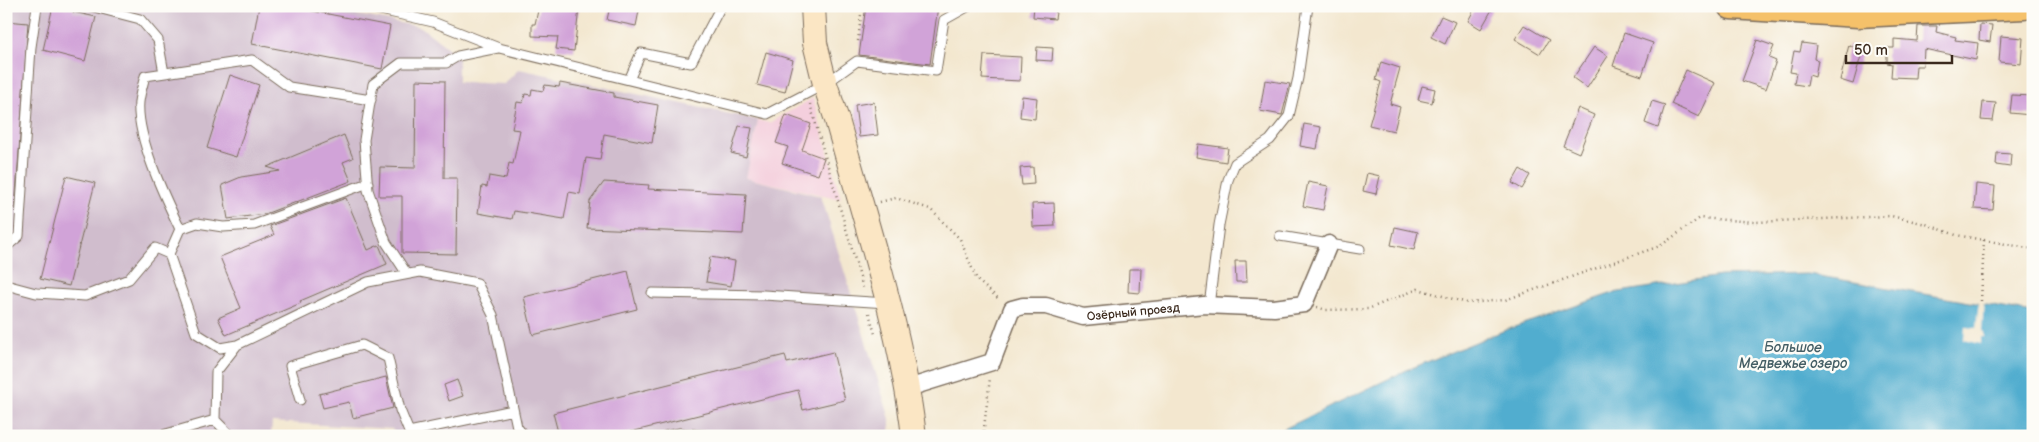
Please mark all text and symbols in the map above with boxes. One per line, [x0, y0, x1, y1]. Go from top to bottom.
scale bar [1846, 32, 1953, 64]
text: 50 m [1854, 41, 1888, 60]
street label: Озёрный проезд [1086, 300, 1181, 325]
water label: Большое Медвежье озеро [1739, 339, 1848, 372]

